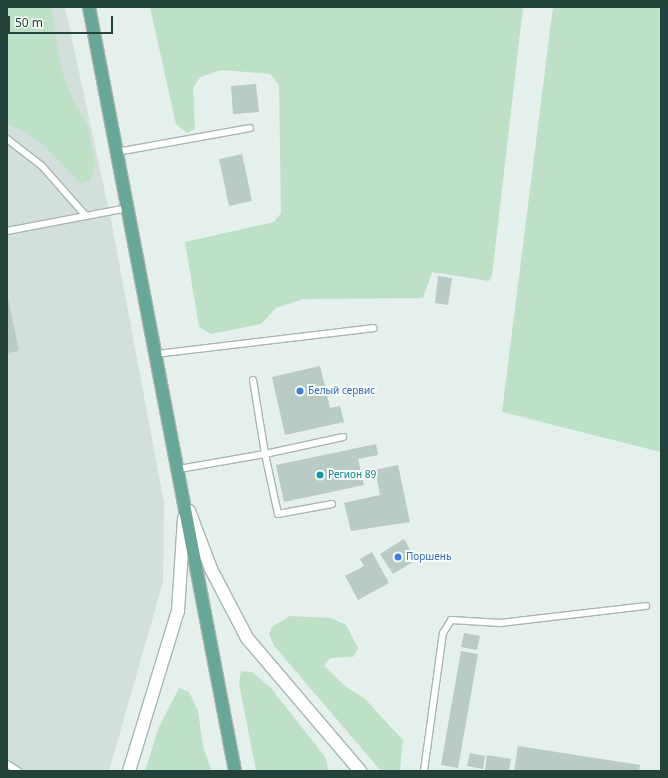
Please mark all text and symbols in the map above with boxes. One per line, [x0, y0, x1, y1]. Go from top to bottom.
scale bar [10, 8, 115, 34]
text: 50 m [15, 14, 43, 31]
place label: Белый сервис [308, 385, 375, 397]
marker: Белый сервис [295, 386, 305, 396]
place label: Регион 89 [328, 469, 376, 481]
marker: Регион 89 [315, 470, 325, 480]
place label: Поршень [406, 551, 451, 563]
marker: Поршень [393, 552, 403, 562]

